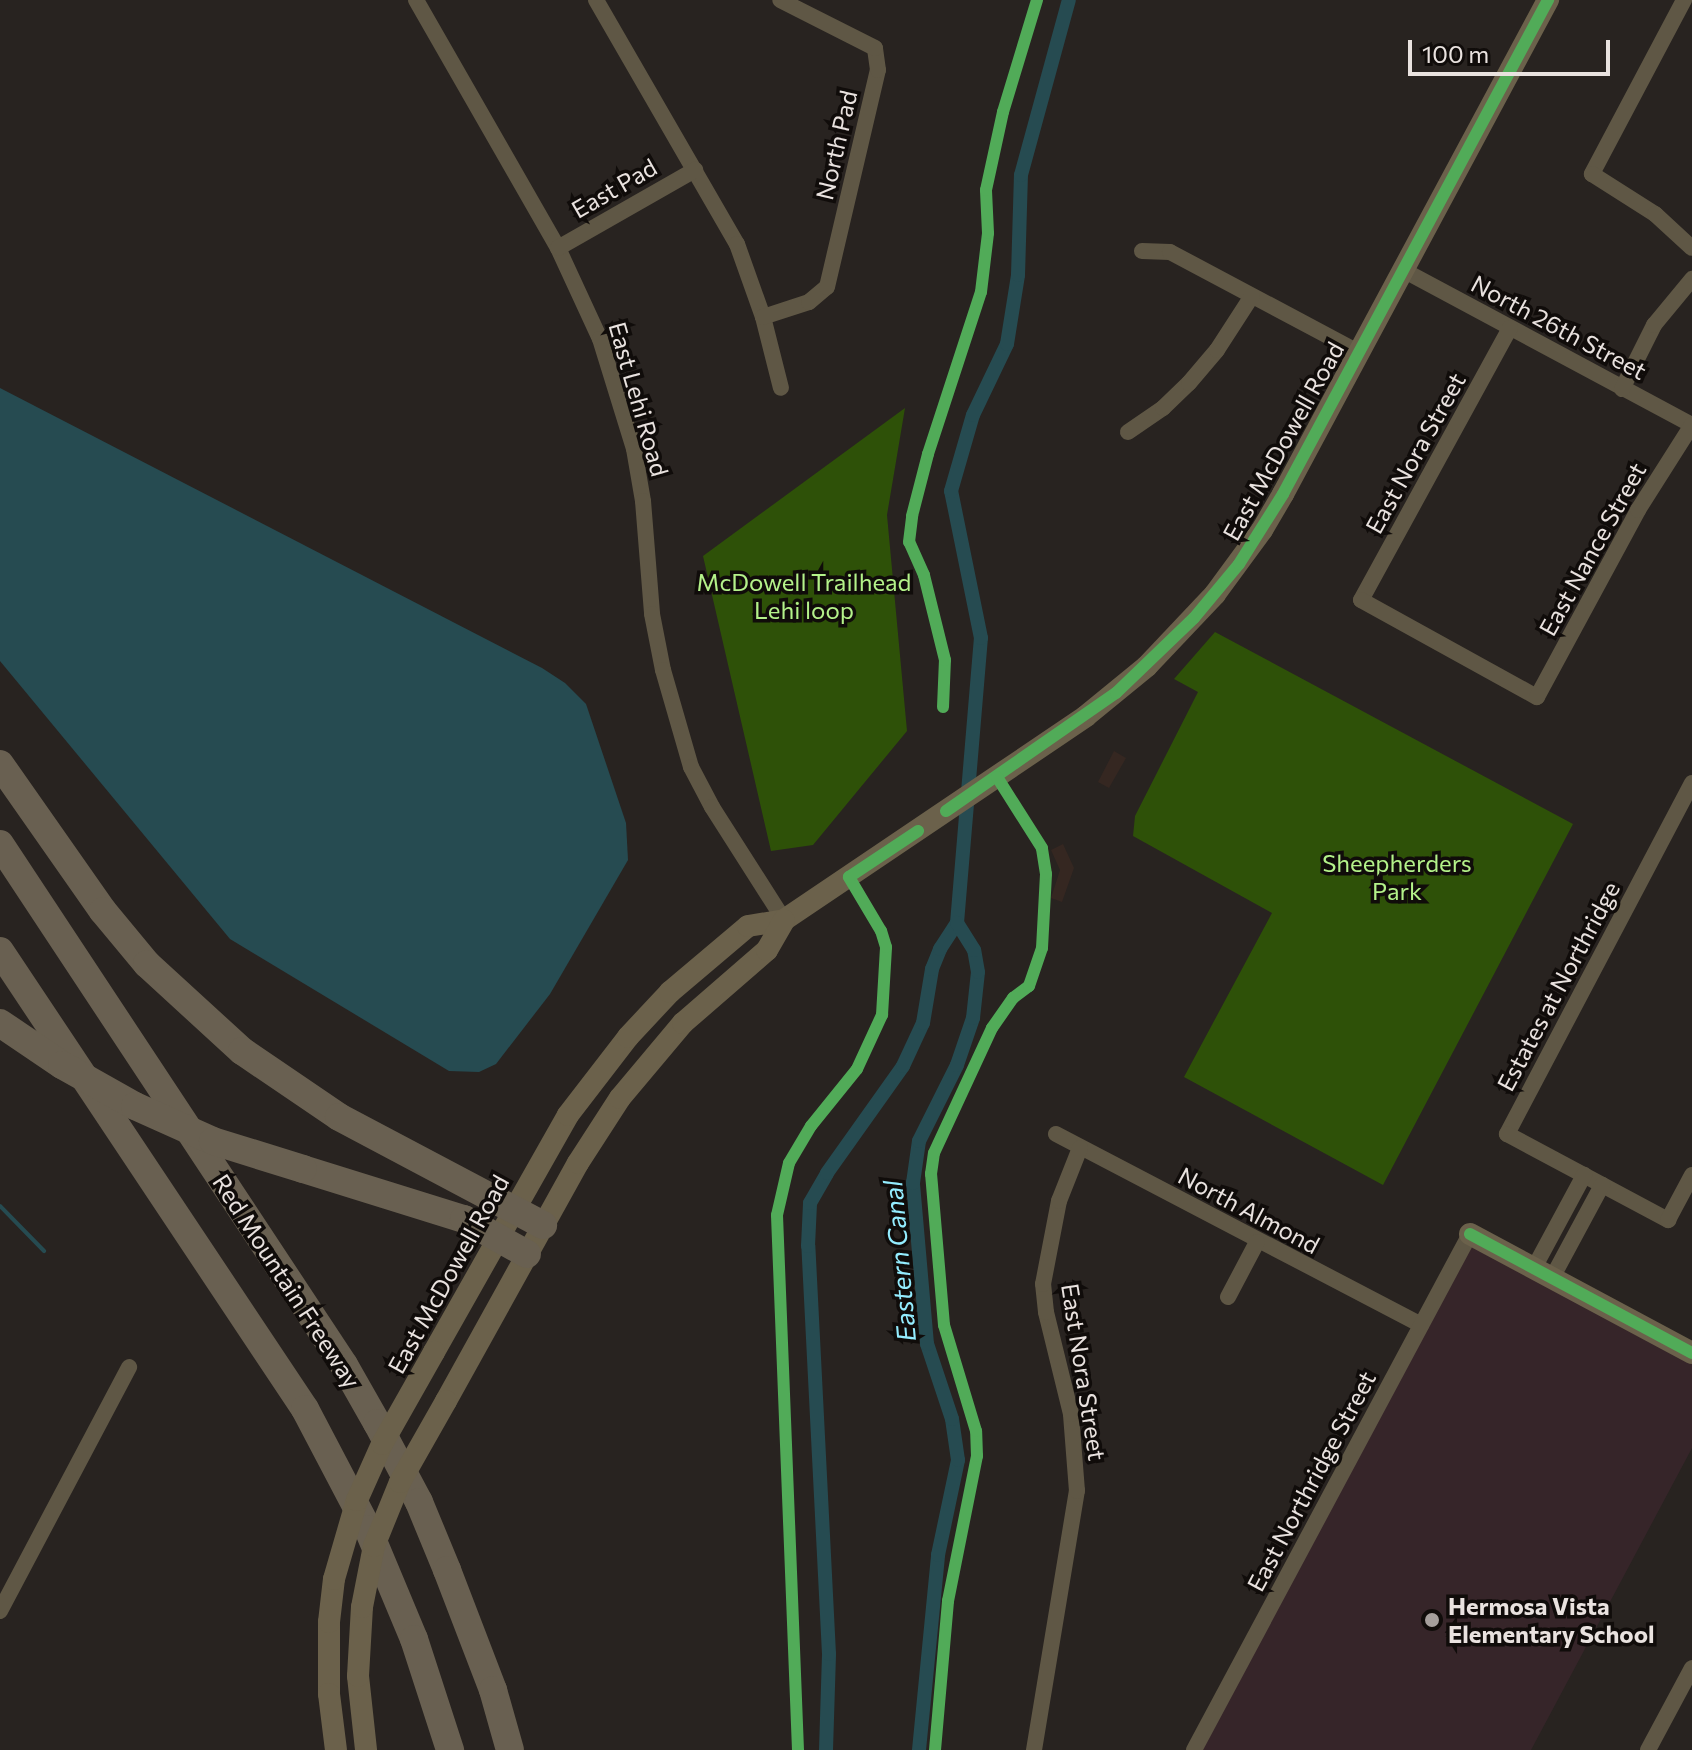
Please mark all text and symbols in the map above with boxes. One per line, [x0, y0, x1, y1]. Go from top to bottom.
scale bar [1412, 24, 1614, 74]
text: 100 m [1422, 39, 1489, 68]
street label: North Pad [809, 87, 863, 203]
street label: East Pad [566, 152, 662, 224]
street label: North 26th Street [1467, 269, 1651, 385]
street label: East Lehi Road [603, 319, 675, 479]
street label: East McDowell Road [1216, 337, 1350, 545]
street label: East Nora Street [1359, 368, 1471, 538]
street label: East Nance Street [1533, 457, 1651, 641]
park label: McDowell Trailhead Lehi loop [697, 568, 911, 624]
park label: Sheepherders Park [1322, 849, 1472, 905]
street label: Estates at Northridge [1491, 876, 1625, 1096]
street label: North Almond [1173, 1161, 1325, 1259]
street label: Red Mountain Freeway [207, 1169, 367, 1393]
street label: East McDowell Road [381, 1170, 515, 1378]
water label: Eastern Canal [876, 1179, 922, 1343]
street label: East Nora Street [1056, 1281, 1112, 1463]
street label: East Northridge Street [1241, 1366, 1381, 1596]
place label: Hermosa Vista Elementary School [1448, 1592, 1655, 1648]
marker: Hermosa Vista Elementary School [1423, 1611, 1441, 1629]

